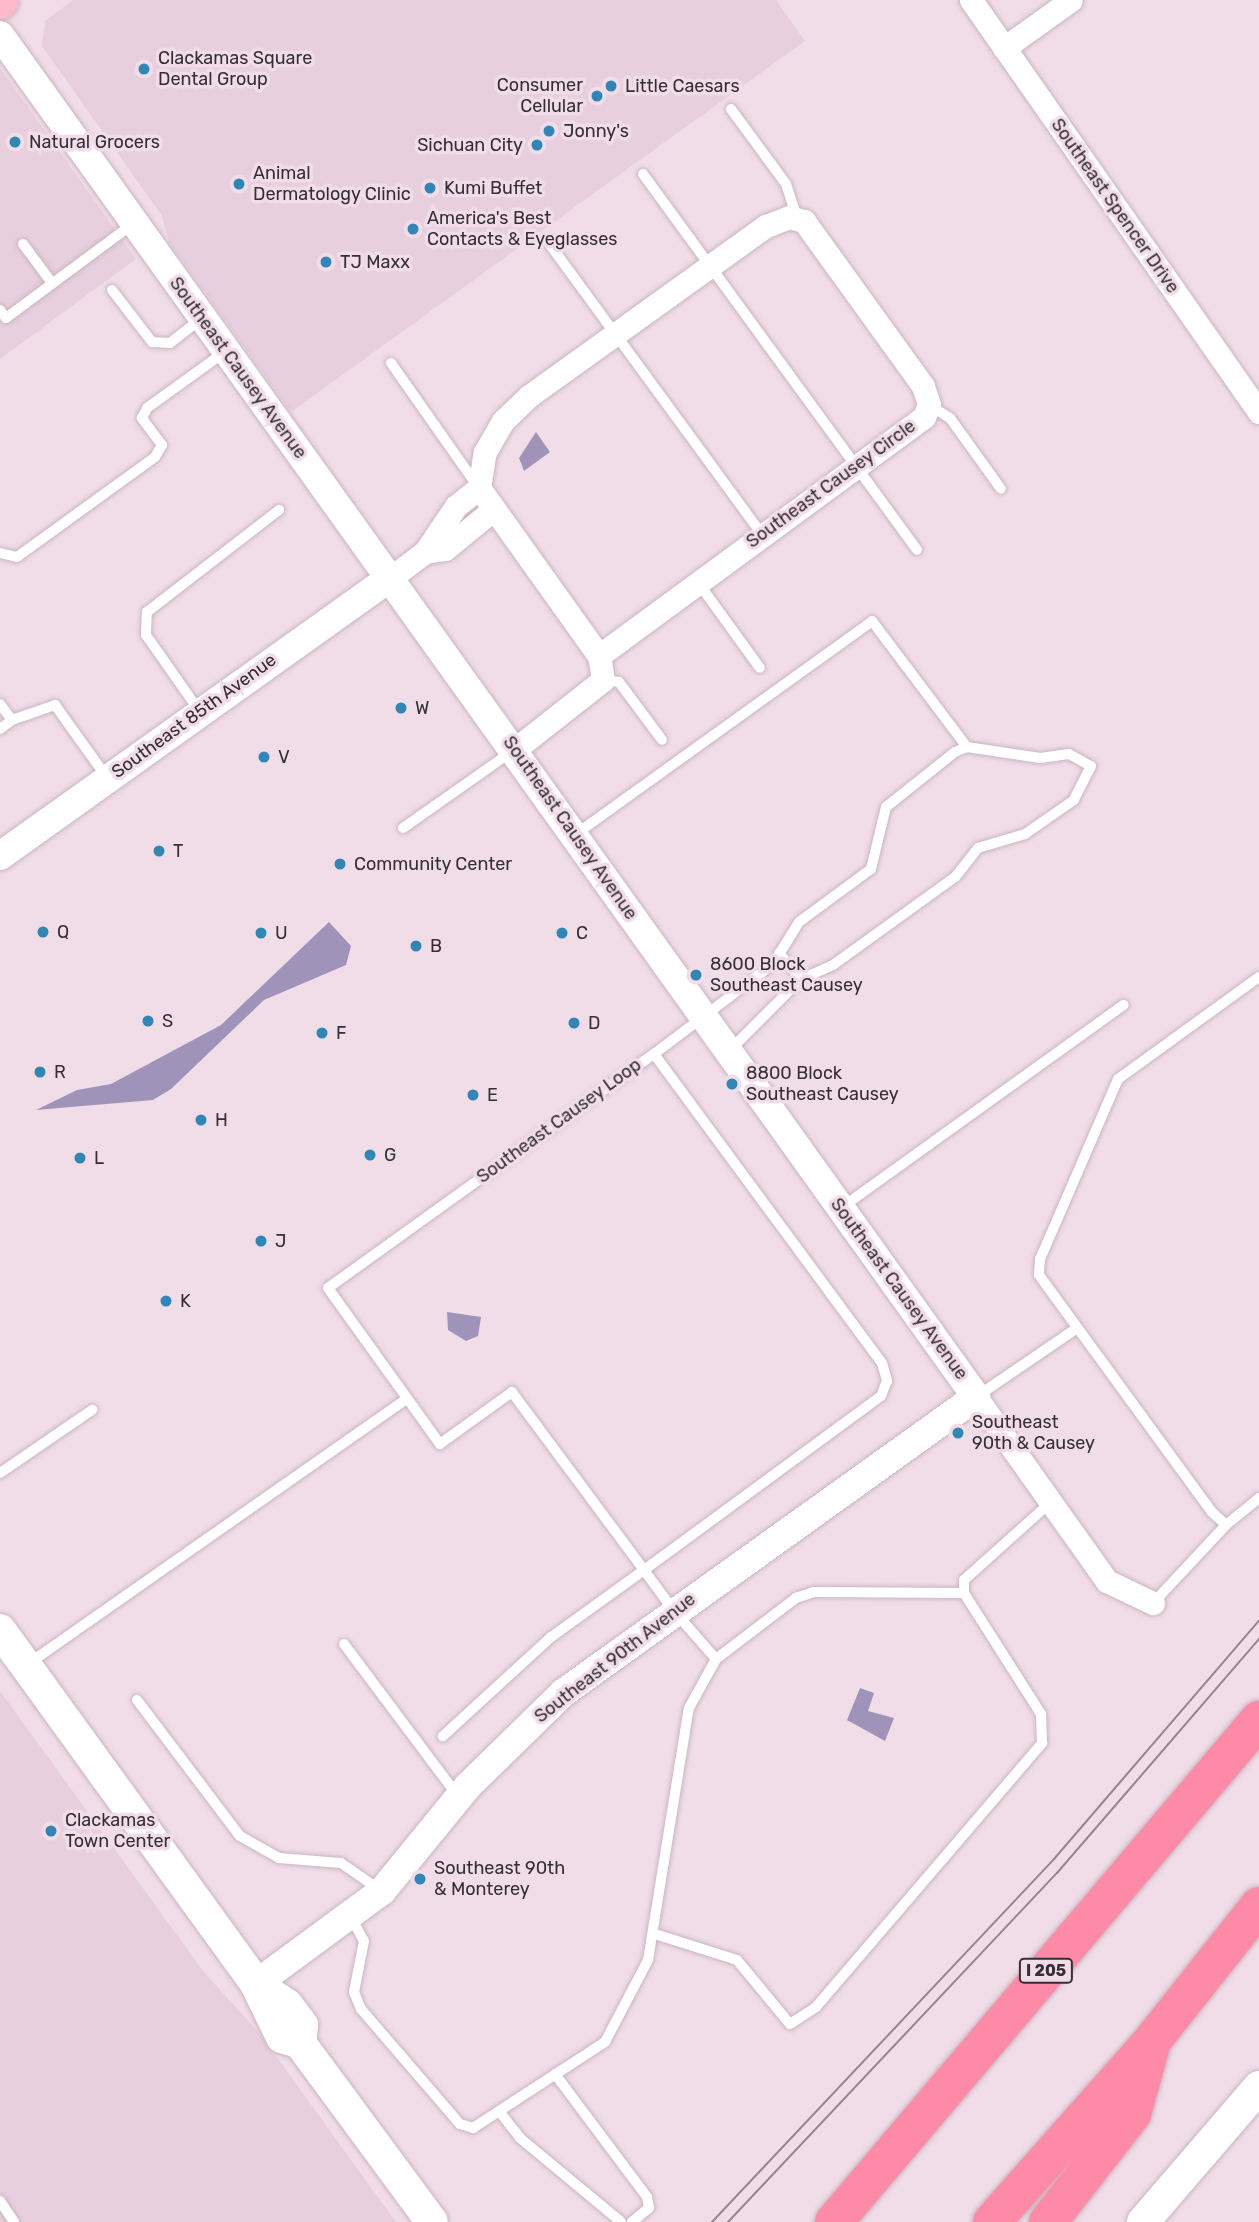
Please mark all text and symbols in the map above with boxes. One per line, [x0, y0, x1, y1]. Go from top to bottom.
place label: Clackamas Square Dental Group [158, 48, 312, 90]
marker: Clackamas Square Dental Group [136, 61, 152, 77]
place label: Consumer Cellular [497, 75, 583, 118]
place label: Little Caesars [625, 75, 740, 97]
marker: Little Caesars [603, 78, 619, 94]
marker: Consumer Cellular [589, 88, 605, 104]
street label: Southeast Spencer Drive [1046, 114, 1184, 298]
place label: Jonny's [563, 120, 629, 142]
marker: Jonny's [541, 123, 557, 139]
place label: Natural Grocers [29, 131, 160, 153]
marker: Natural Grocers [7, 134, 23, 150]
place label: Sichuan City [417, 134, 523, 156]
marker: Sichuan City [529, 137, 545, 153]
place label: Animal Dermatology Clinic [253, 163, 411, 206]
marker: Animal Dermatology Clinic [231, 176, 247, 192]
place label: Kumi Buffet [444, 177, 542, 199]
marker: Kumi Buffet [422, 180, 438, 196]
place label: America's Best Contacts & Eyeglasses [427, 208, 618, 250]
marker: America's Best Contacts & Eyeglasses [405, 221, 421, 237]
place label: TJ Maxx [340, 251, 410, 273]
marker: TJ Maxx [318, 254, 334, 270]
street label: Southeast Causey Avenue [165, 273, 311, 463]
street label: Southeast Causey Circle [742, 415, 920, 553]
street label: Southeast 85th Avenue [107, 649, 281, 783]
place label: W [415, 697, 429, 719]
marker: W [393, 700, 409, 716]
street label: Southeast Causey Avenue [498, 732, 642, 924]
place label: V [278, 746, 290, 768]
marker: V [256, 749, 272, 765]
place label: T [173, 840, 183, 862]
marker: T [151, 843, 167, 859]
place label: Community Center [354, 853, 513, 875]
marker: Community Center [332, 856, 348, 872]
place label: Q [57, 921, 69, 943]
place label: U [275, 922, 288, 944]
place label: C [576, 922, 588, 944]
marker: Q [35, 924, 51, 940]
marker: U [253, 925, 269, 941]
marker: C [554, 925, 570, 941]
place label: B [430, 935, 442, 957]
marker: B [408, 938, 424, 954]
place label: 8600 Block Southeast Causey [710, 954, 863, 996]
marker: 8600 Block Southeast Causey [688, 967, 704, 983]
place label: S [162, 1010, 173, 1032]
place label: D [588, 1012, 600, 1034]
marker: S [140, 1013, 156, 1029]
marker: D [566, 1015, 582, 1031]
place label: F [336, 1022, 347, 1044]
marker: F [314, 1025, 330, 1041]
street label: Southeast Causey Loop [472, 1054, 646, 1188]
place label: R [54, 1061, 66, 1083]
place label: 8800 Block Southeast Causey [746, 1063, 899, 1106]
marker: R [32, 1064, 48, 1080]
marker: 8800 Block Southeast Causey [724, 1076, 740, 1092]
place label: E [487, 1084, 498, 1106]
marker: E [465, 1087, 481, 1103]
place label: H [215, 1109, 228, 1131]
marker: H [193, 1112, 209, 1128]
place label: G [384, 1144, 396, 1166]
place label: L [94, 1147, 104, 1169]
marker: G [362, 1147, 378, 1163]
marker: L [72, 1150, 88, 1166]
street label: Southeast Causey Avenue [826, 1194, 972, 1384]
place label: J [275, 1230, 286, 1252]
marker: J [253, 1233, 269, 1249]
place label: K [180, 1290, 191, 1312]
marker: K [158, 1293, 174, 1309]
place label: Southeast 90th & Causey [972, 1412, 1095, 1454]
marker: Southeast 90th & Causey [950, 1425, 966, 1441]
street label: Southeast 90th Avenue [530, 1588, 700, 1728]
place label: Clackamas Town Center [65, 1810, 170, 1853]
marker: Clackamas Town Center [43, 1823, 59, 1839]
place label: Southeast 90th & Monterey [434, 1858, 565, 1900]
marker: Southeast 90th & Monterey [412, 1871, 428, 1887]
road number: I 205 [1018, 1958, 1074, 1983]

